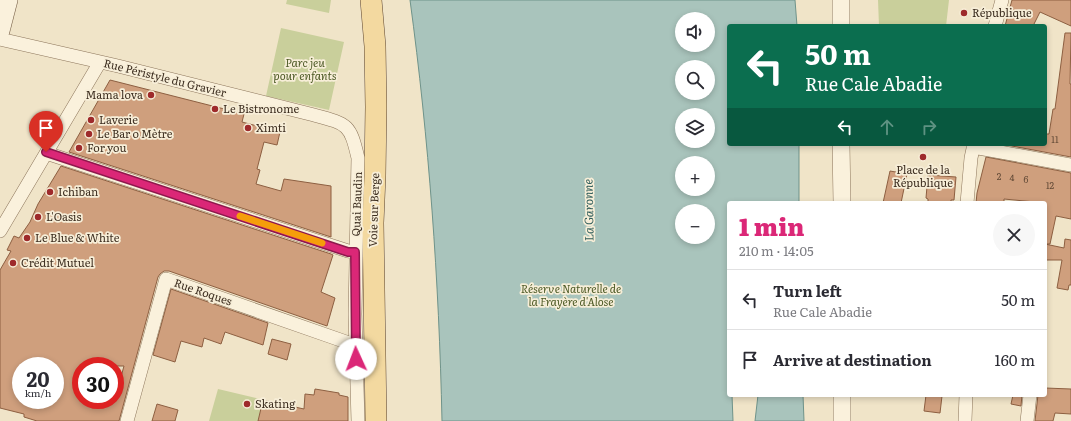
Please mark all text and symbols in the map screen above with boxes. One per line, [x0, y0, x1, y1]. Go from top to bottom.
place label: République [972, 4, 1032, 20]
marker: République [959, 8, 969, 18]
map controls [675, 12, 715, 244]
button: sound [675, 12, 715, 52]
text: 50 m [805, 32, 871, 74]
icon: left [739, 40, 791, 92]
street label: Rue Péristyle du Gravier [102, 54, 229, 100]
park label: Parc jeu pour enfants [273, 54, 337, 83]
button: search [675, 60, 715, 100]
text: Rue Cale Abadie [805, 70, 942, 97]
place label: Mama lova [85, 86, 143, 102]
marker: Mama lova [146, 90, 156, 100]
place label: Le Bistronome [223, 100, 299, 116]
marker: Le Bistronome [210, 104, 220, 114]
button: layers [675, 108, 715, 148]
pin [29, 111, 63, 152]
place label: Laverie [99, 111, 138, 127]
marker: Laverie [86, 115, 96, 125]
icon: left [834, 116, 856, 138]
icon: ahead [876, 116, 898, 138]
icon: right [918, 116, 940, 138]
icon: arrive [35, 117, 57, 139]
place label: Ximti [256, 119, 286, 135]
marker: Ximti [243, 123, 253, 133]
place label: Le Bar o Mètre [97, 125, 173, 141]
marker: Le Bar o Mètre [84, 129, 94, 139]
house number: 11 [1051, 132, 1059, 146]
place label: For you [87, 139, 127, 155]
marker: For you [74, 143, 84, 153]
marker: Place de la République [918, 152, 928, 162]
button: + [675, 156, 715, 196]
place label: Place de la République [893, 161, 953, 190]
house number: 2 [997, 169, 1002, 183]
house number: 4 [1010, 170, 1015, 184]
street label: Quai Baudin [347, 171, 365, 237]
street label: Voie sur Berge [364, 172, 382, 247]
house number: 6 [1024, 172, 1029, 186]
water label: La Garonne [578, 178, 598, 241]
house number: 12 [1046, 178, 1055, 192]
place label: Ichiban [58, 183, 98, 199]
marker: Ichiban [45, 187, 55, 197]
button: − [675, 204, 715, 244]
place label: L'Oasis [46, 208, 82, 224]
text: 1 min [739, 208, 804, 243]
marker: L'Oasis [33, 212, 43, 222]
button: close [993, 214, 1035, 256]
place label: Le Blue & White [35, 229, 120, 245]
marker: Le Blue & White [22, 233, 32, 243]
text: 210 m · 14:05 [739, 241, 814, 260]
place label: Crédit Mutuel [21, 254, 94, 270]
marker: Crédit Mutuel [8, 258, 18, 268]
street label: Rue Roques [172, 274, 235, 308]
text: Turn left [773, 279, 842, 302]
park label: Réserve Naturelle de la Frayère d'Alose [521, 280, 621, 309]
text: 50 m [1001, 288, 1035, 311]
icon: left [739, 289, 761, 311]
text: Rue Cale Abadie [773, 302, 872, 321]
position arrow [335, 338, 377, 380]
text: Arrive at destination [773, 348, 932, 371]
text: 160 m [995, 348, 1035, 371]
icon: arrive [739, 349, 761, 371]
speed limit sign: 30 [72, 357, 124, 409]
text: 20 [26, 363, 50, 393]
text: km/h [25, 385, 51, 400]
place label: Skating [255, 395, 296, 411]
marker: Skating [242, 399, 252, 409]

